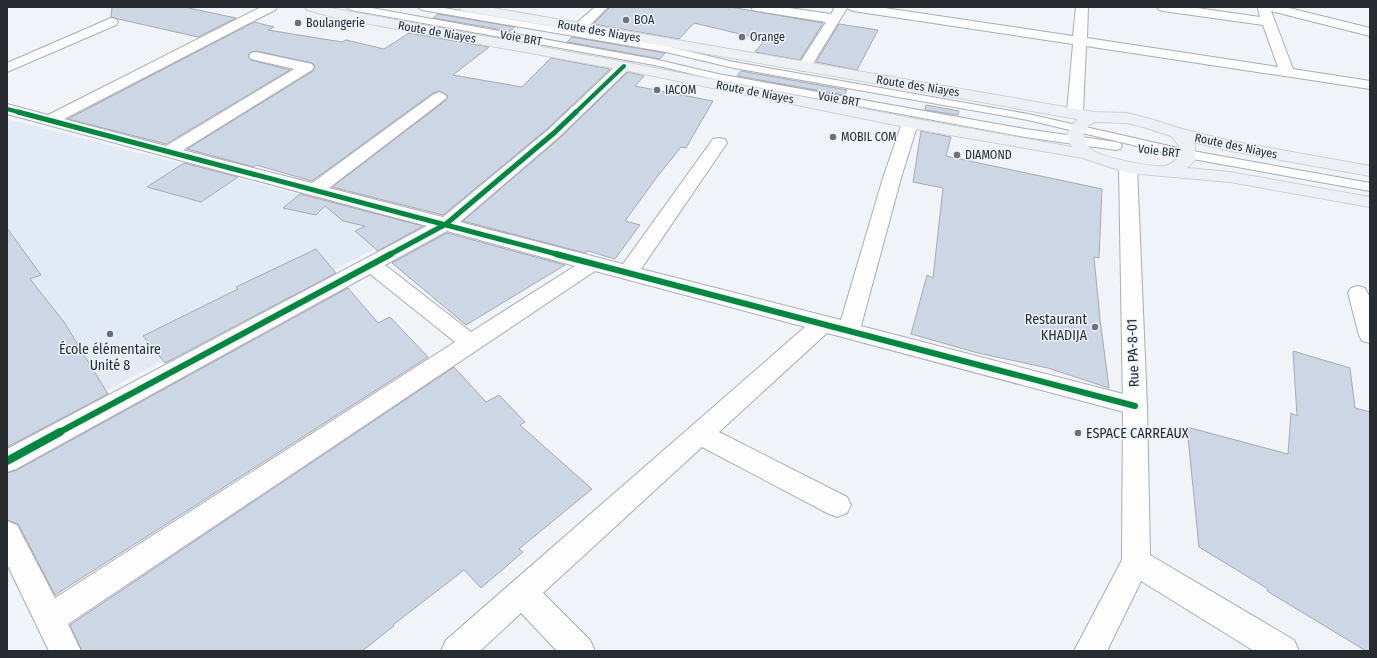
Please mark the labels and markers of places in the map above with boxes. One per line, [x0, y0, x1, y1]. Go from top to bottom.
place label: BOA [634, 13, 655, 27]
marker: BOA [621, 15, 631, 25]
place label: Boulangerie [306, 16, 365, 30]
marker: Boulangerie [293, 18, 303, 28]
place label: Orange [750, 30, 785, 44]
marker: Orange [737, 32, 747, 42]
place label: IACOM [665, 83, 696, 97]
marker: IACOM [652, 85, 662, 95]
place label: MOBIL COM [841, 130, 897, 144]
marker: MOBIL COM [828, 132, 838, 142]
place label: DIAMOND [965, 148, 1012, 162]
marker: DIAMOND [952, 150, 962, 160]
place label: Restaurant KHADIJA [1025, 311, 1088, 344]
marker: Restaurant KHADIJA [1090, 322, 1100, 332]
marker: École élémentaire Unité 8 [105, 329, 115, 339]
place label: École élémentaire Unité 8 [59, 340, 161, 374]
place label: ESPACE CARREAUX [1086, 425, 1189, 442]
marker: ESPACE CARREAUX [1073, 428, 1083, 438]

